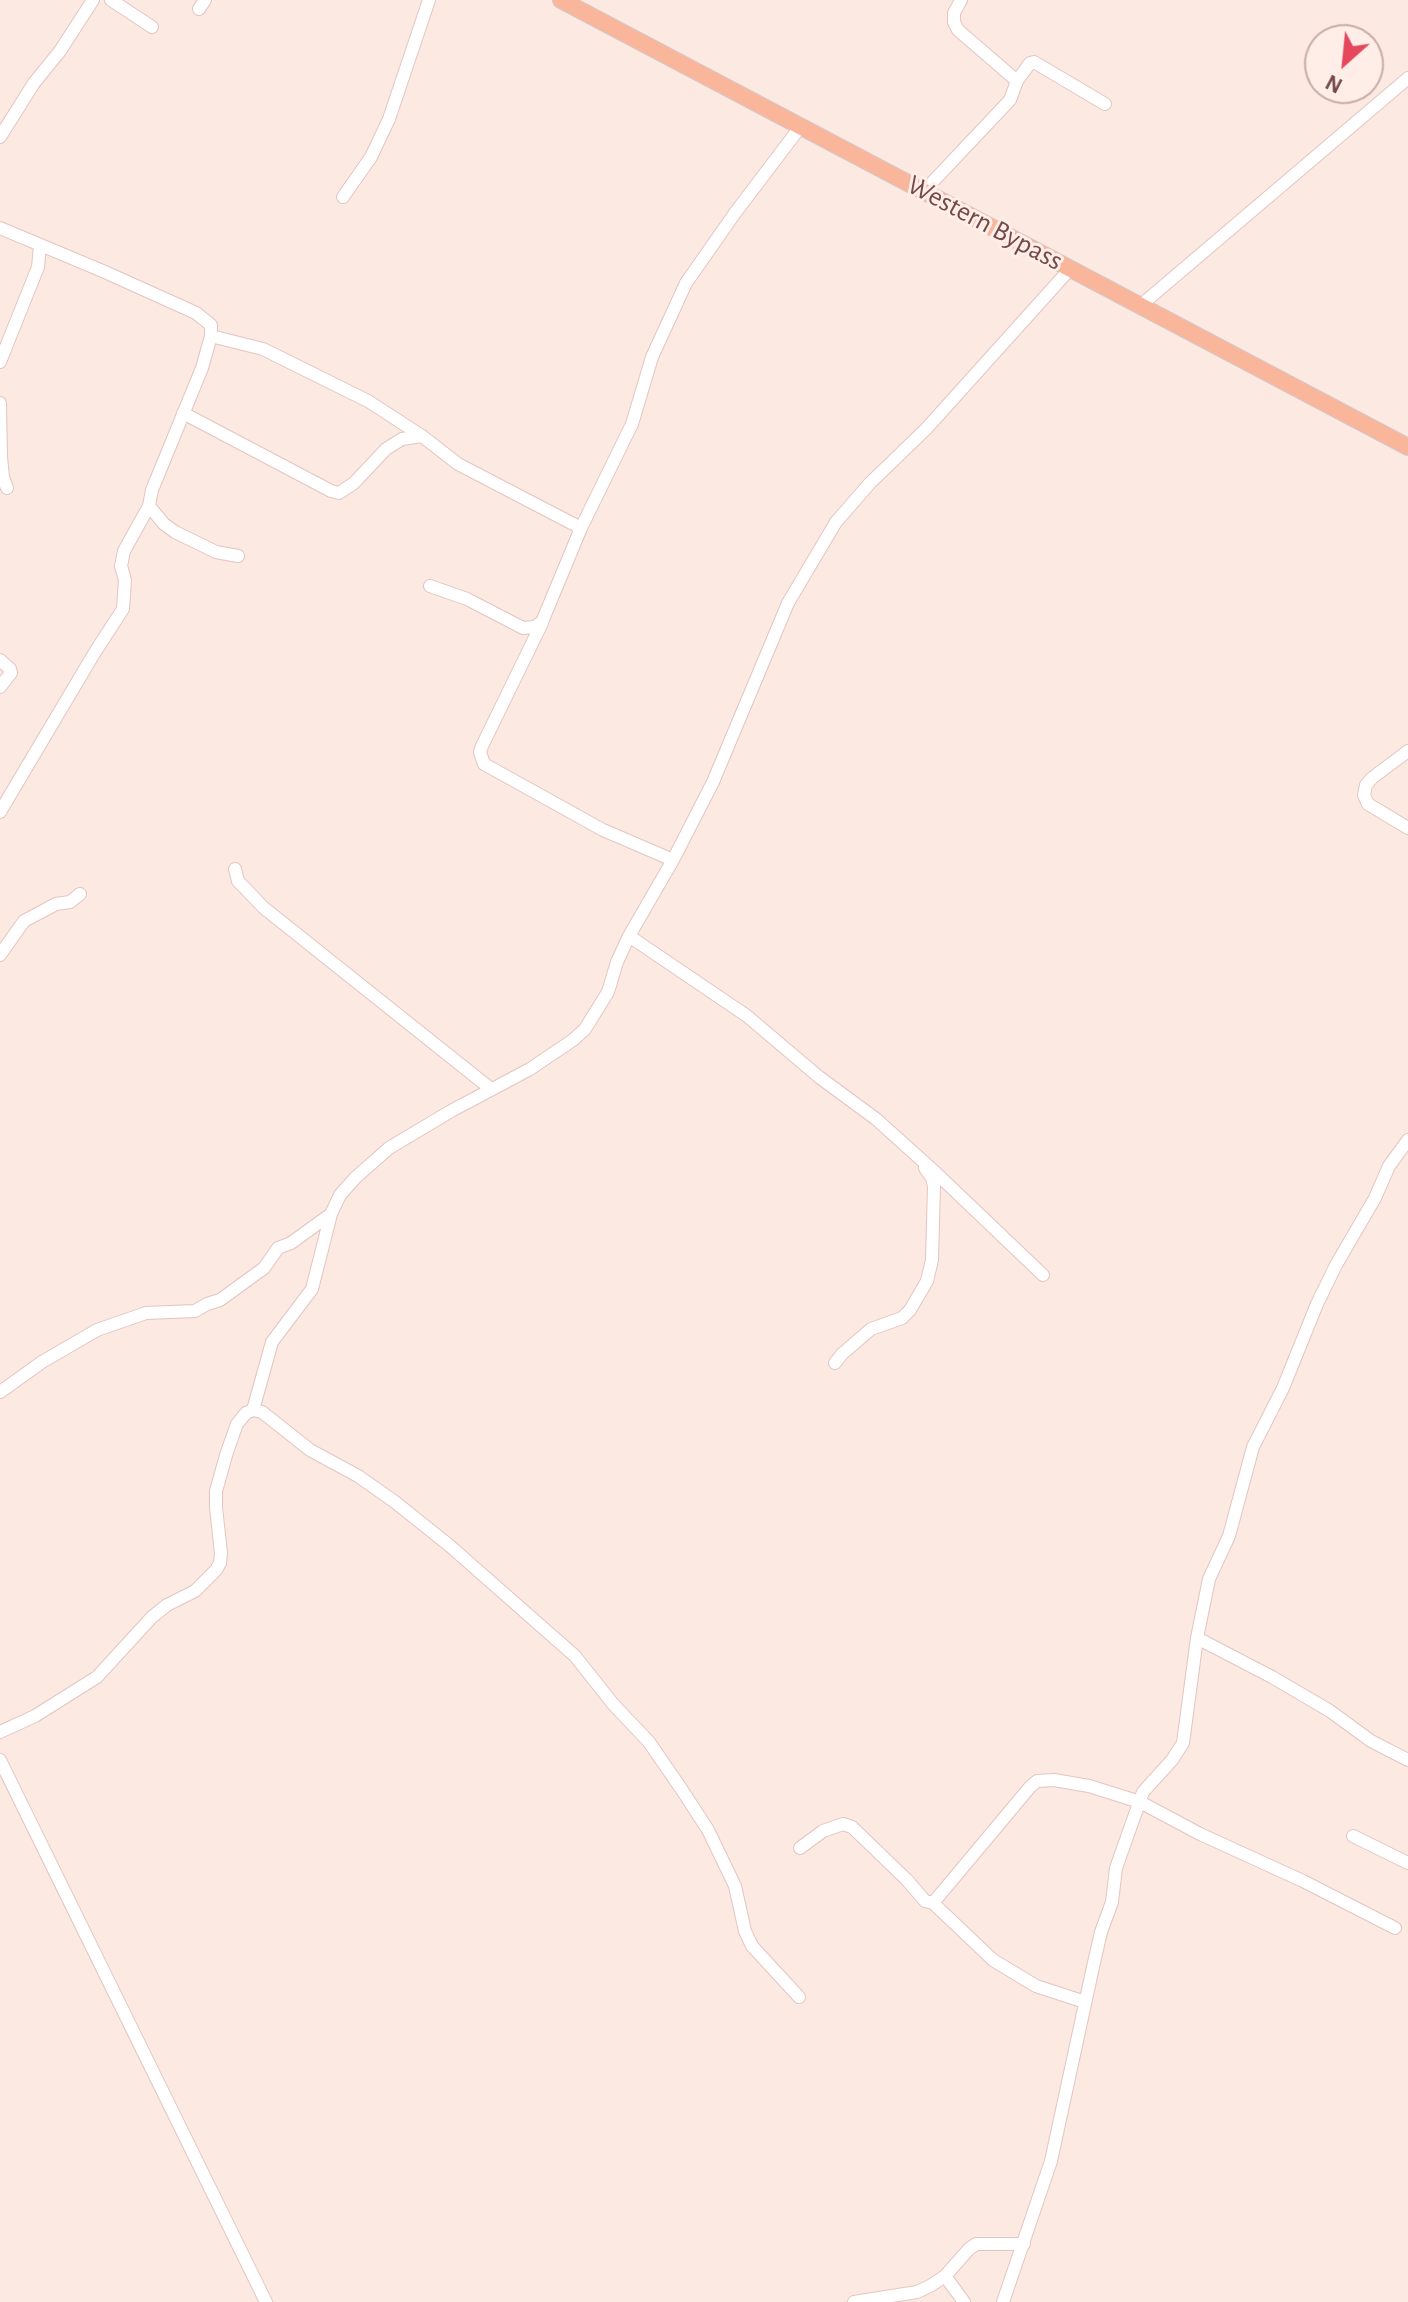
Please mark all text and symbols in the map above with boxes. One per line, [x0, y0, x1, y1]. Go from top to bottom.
north arrow [1304, 24, 1384, 104]
text: N [1322, 70, 1346, 97]
street label: Western Bypass [901, 168, 1069, 278]

